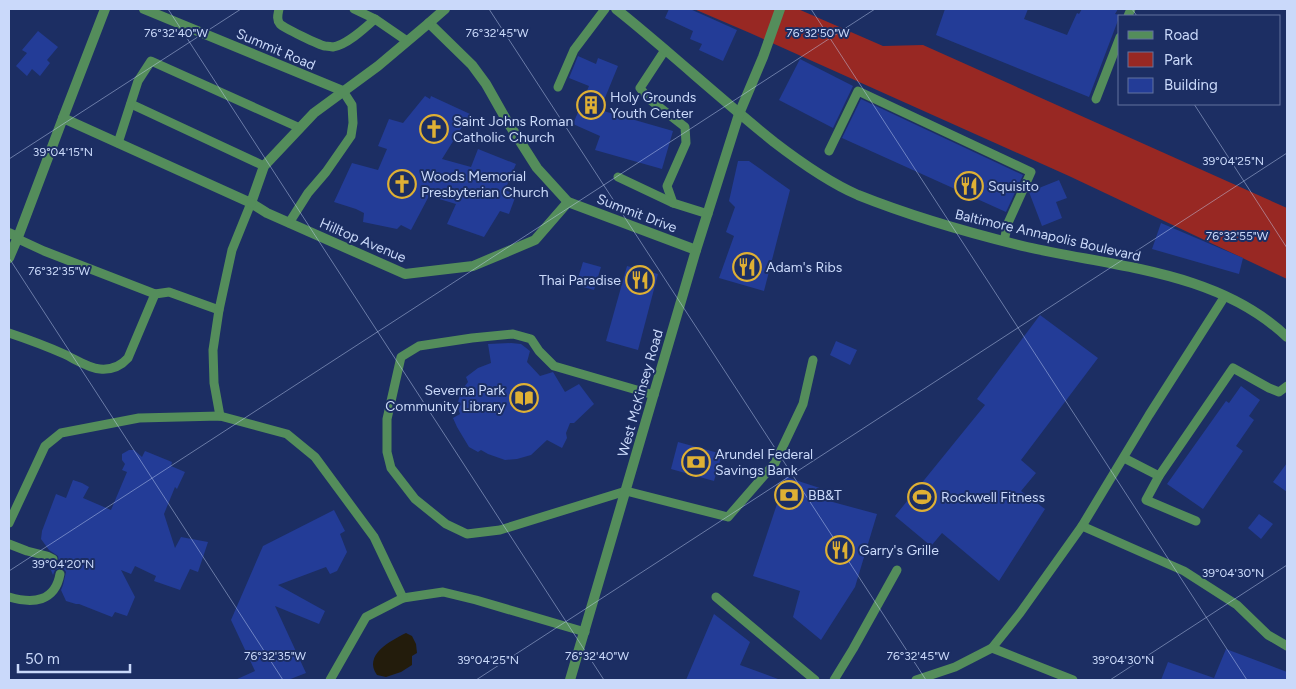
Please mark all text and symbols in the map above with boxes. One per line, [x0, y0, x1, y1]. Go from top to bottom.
legend [1118, 15, 1281, 105]
street label: Summit Road [234, 25, 318, 74]
text: 76°32'40"W [144, 26, 208, 40]
text: 76°32'45"W [465, 26, 529, 40]
text: 76°32'50"W [786, 26, 850, 40]
text: Road [1164, 26, 1199, 44]
text: Park [1164, 51, 1193, 69]
text: Building [1164, 76, 1218, 94]
place label: Holy Grounds Youth Center [610, 89, 696, 122]
building icon: Holy Grounds Youth Center [576, 90, 606, 120]
place label: Saint Johns Roman Catholic Church [453, 113, 573, 146]
church icon: Saint Johns Roman Catholic Church [419, 114, 449, 144]
text: 39°04'15"N [33, 145, 93, 159]
text: 39°04'25"N [1202, 154, 1264, 168]
place label: Woods Memorial Presbyterian Church [421, 168, 549, 201]
church icon: Woods Memorial Presbyterian Church [387, 169, 417, 199]
restaurant icon: Squisito [954, 171, 984, 201]
place label: Squisito [988, 178, 1039, 195]
street label: Summit Drive [594, 190, 680, 237]
street label: Baltimore Annapolis Boulevard [953, 206, 1143, 265]
street label: Hilltop Avenue [317, 215, 409, 266]
text: 76°32'55"W [1206, 229, 1269, 243]
restaurant icon: Adam's Ribs [732, 252, 762, 282]
place label: Adam's Ribs [766, 259, 842, 276]
text: 76°32'35"W [28, 264, 91, 278]
restaurant icon: Thai Paradise [625, 265, 655, 295]
place label: Thai Paradise [539, 272, 621, 289]
street label: West McKinsey Road [614, 327, 667, 459]
place label: Severna Park Community Library [385, 382, 506, 415]
library icon: Severna Park Community Library [509, 383, 539, 413]
place label: Arundel Federal Savings Bank [715, 446, 813, 479]
bank icon: Arundel Federal Savings Bank [681, 447, 711, 477]
bank icon: BB&T [774, 480, 804, 510]
sports icon: Rockwell Fitness [907, 482, 937, 512]
place label: BB&T [808, 487, 842, 504]
place label: Rockwell Fitness [941, 489, 1045, 506]
restaurant icon: Garry's Grille [825, 535, 855, 565]
place label: Garry's Grille [859, 542, 939, 559]
text: 39°04'20"N [32, 557, 94, 571]
text: 39°04'30"N [1202, 566, 1264, 580]
scale bar [18, 642, 130, 674]
text: 76°32'35"W [244, 649, 307, 663]
text: 76°32'40"W [565, 649, 629, 663]
text: 76°32'45"W [886, 649, 950, 663]
text: 50 m [25, 650, 60, 668]
text: 39°04'25"N [457, 653, 519, 667]
text: 39°04'30"N [1092, 653, 1154, 667]

